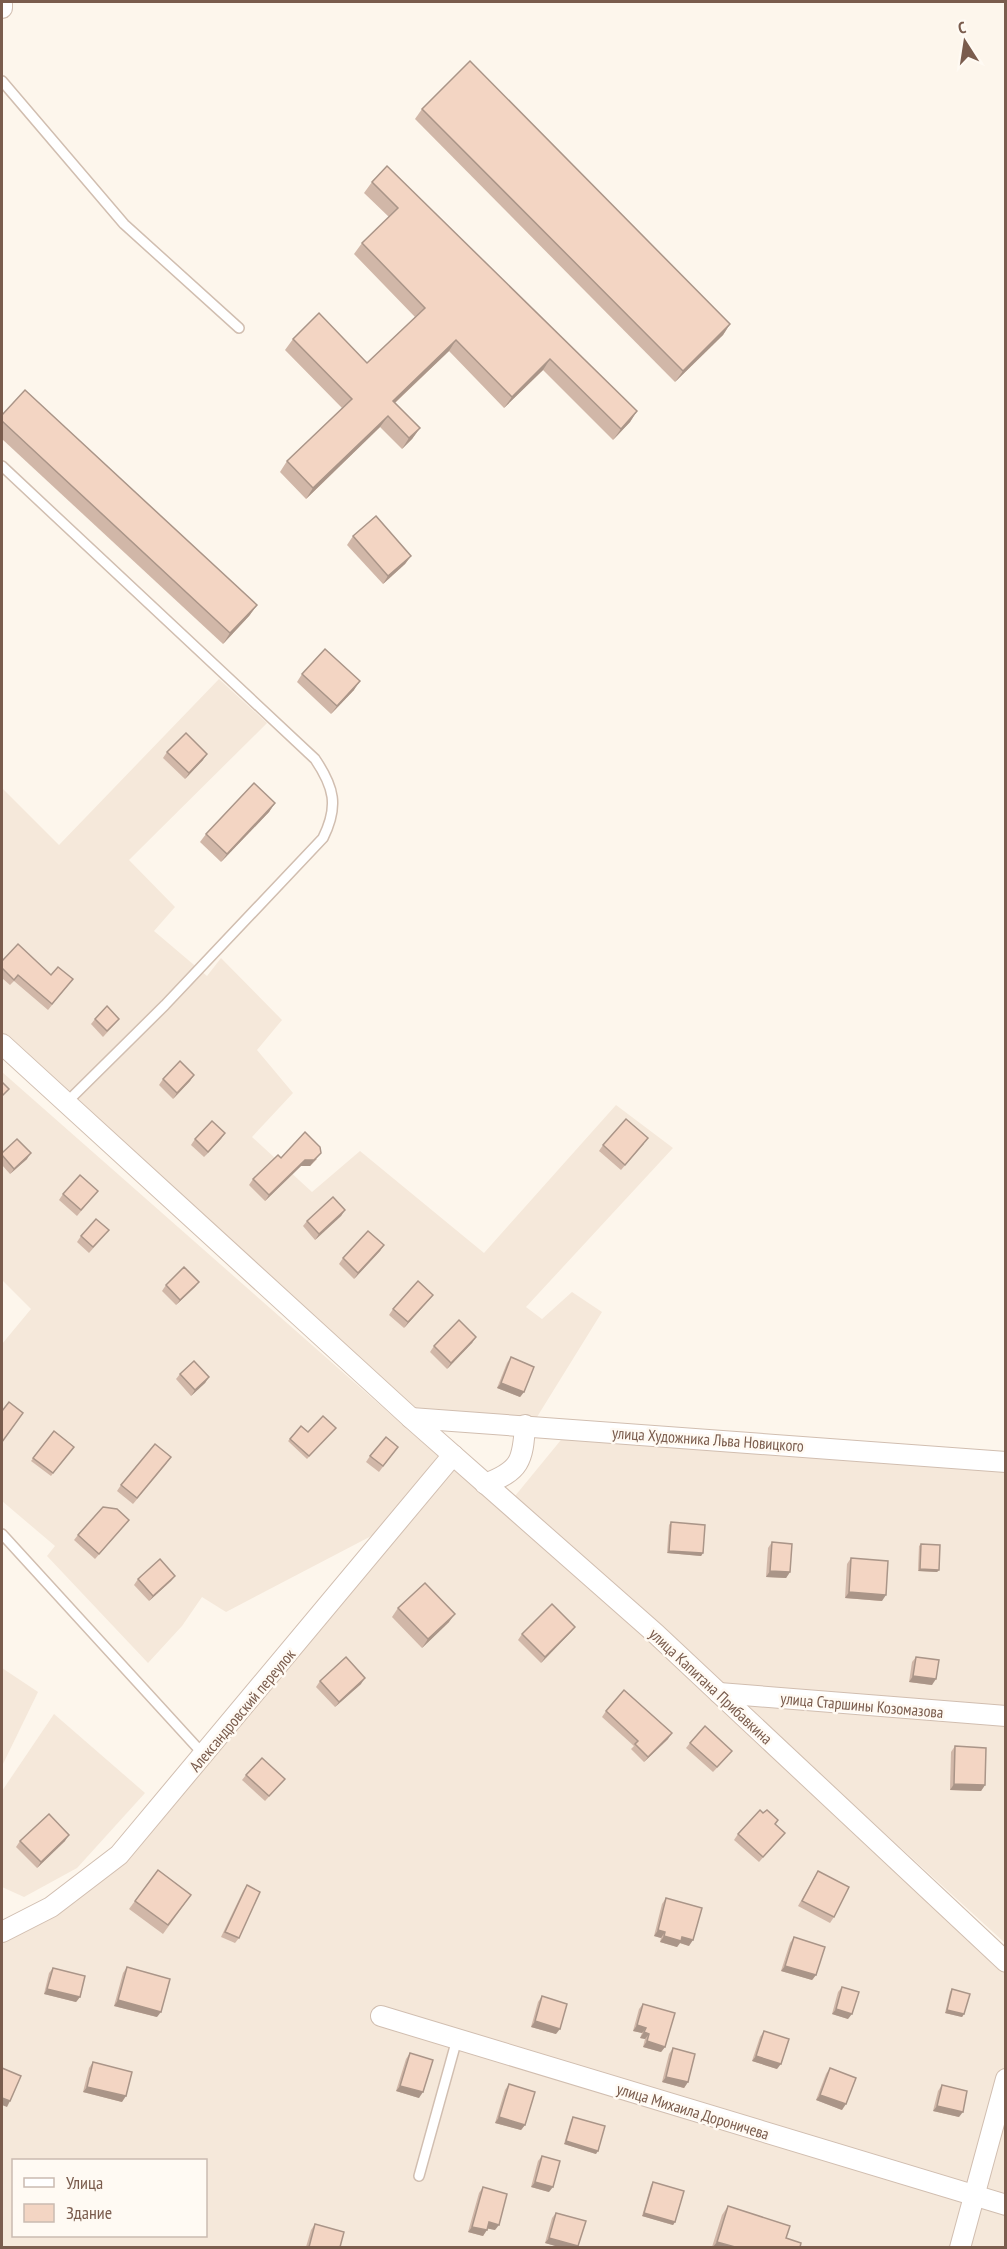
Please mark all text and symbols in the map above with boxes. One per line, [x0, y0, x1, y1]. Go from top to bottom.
north arrow [935, 12, 995, 72]
text: С [956, 17, 968, 38]
street label: улица Художника Льва Новицкого [611, 1422, 805, 1456]
street label: улица Капитана Прибавкина [645, 1624, 777, 1748]
street label: Александровский переулок [185, 1644, 300, 1776]
street label: улица Старшины Козомазова [780, 1688, 944, 1722]
street label: улица Михаила Дороничева [614, 2078, 772, 2144]
legend [12, 2159, 207, 2237]
text: Улица [66, 2171, 103, 2194]
text: Здание [66, 2201, 112, 2224]

